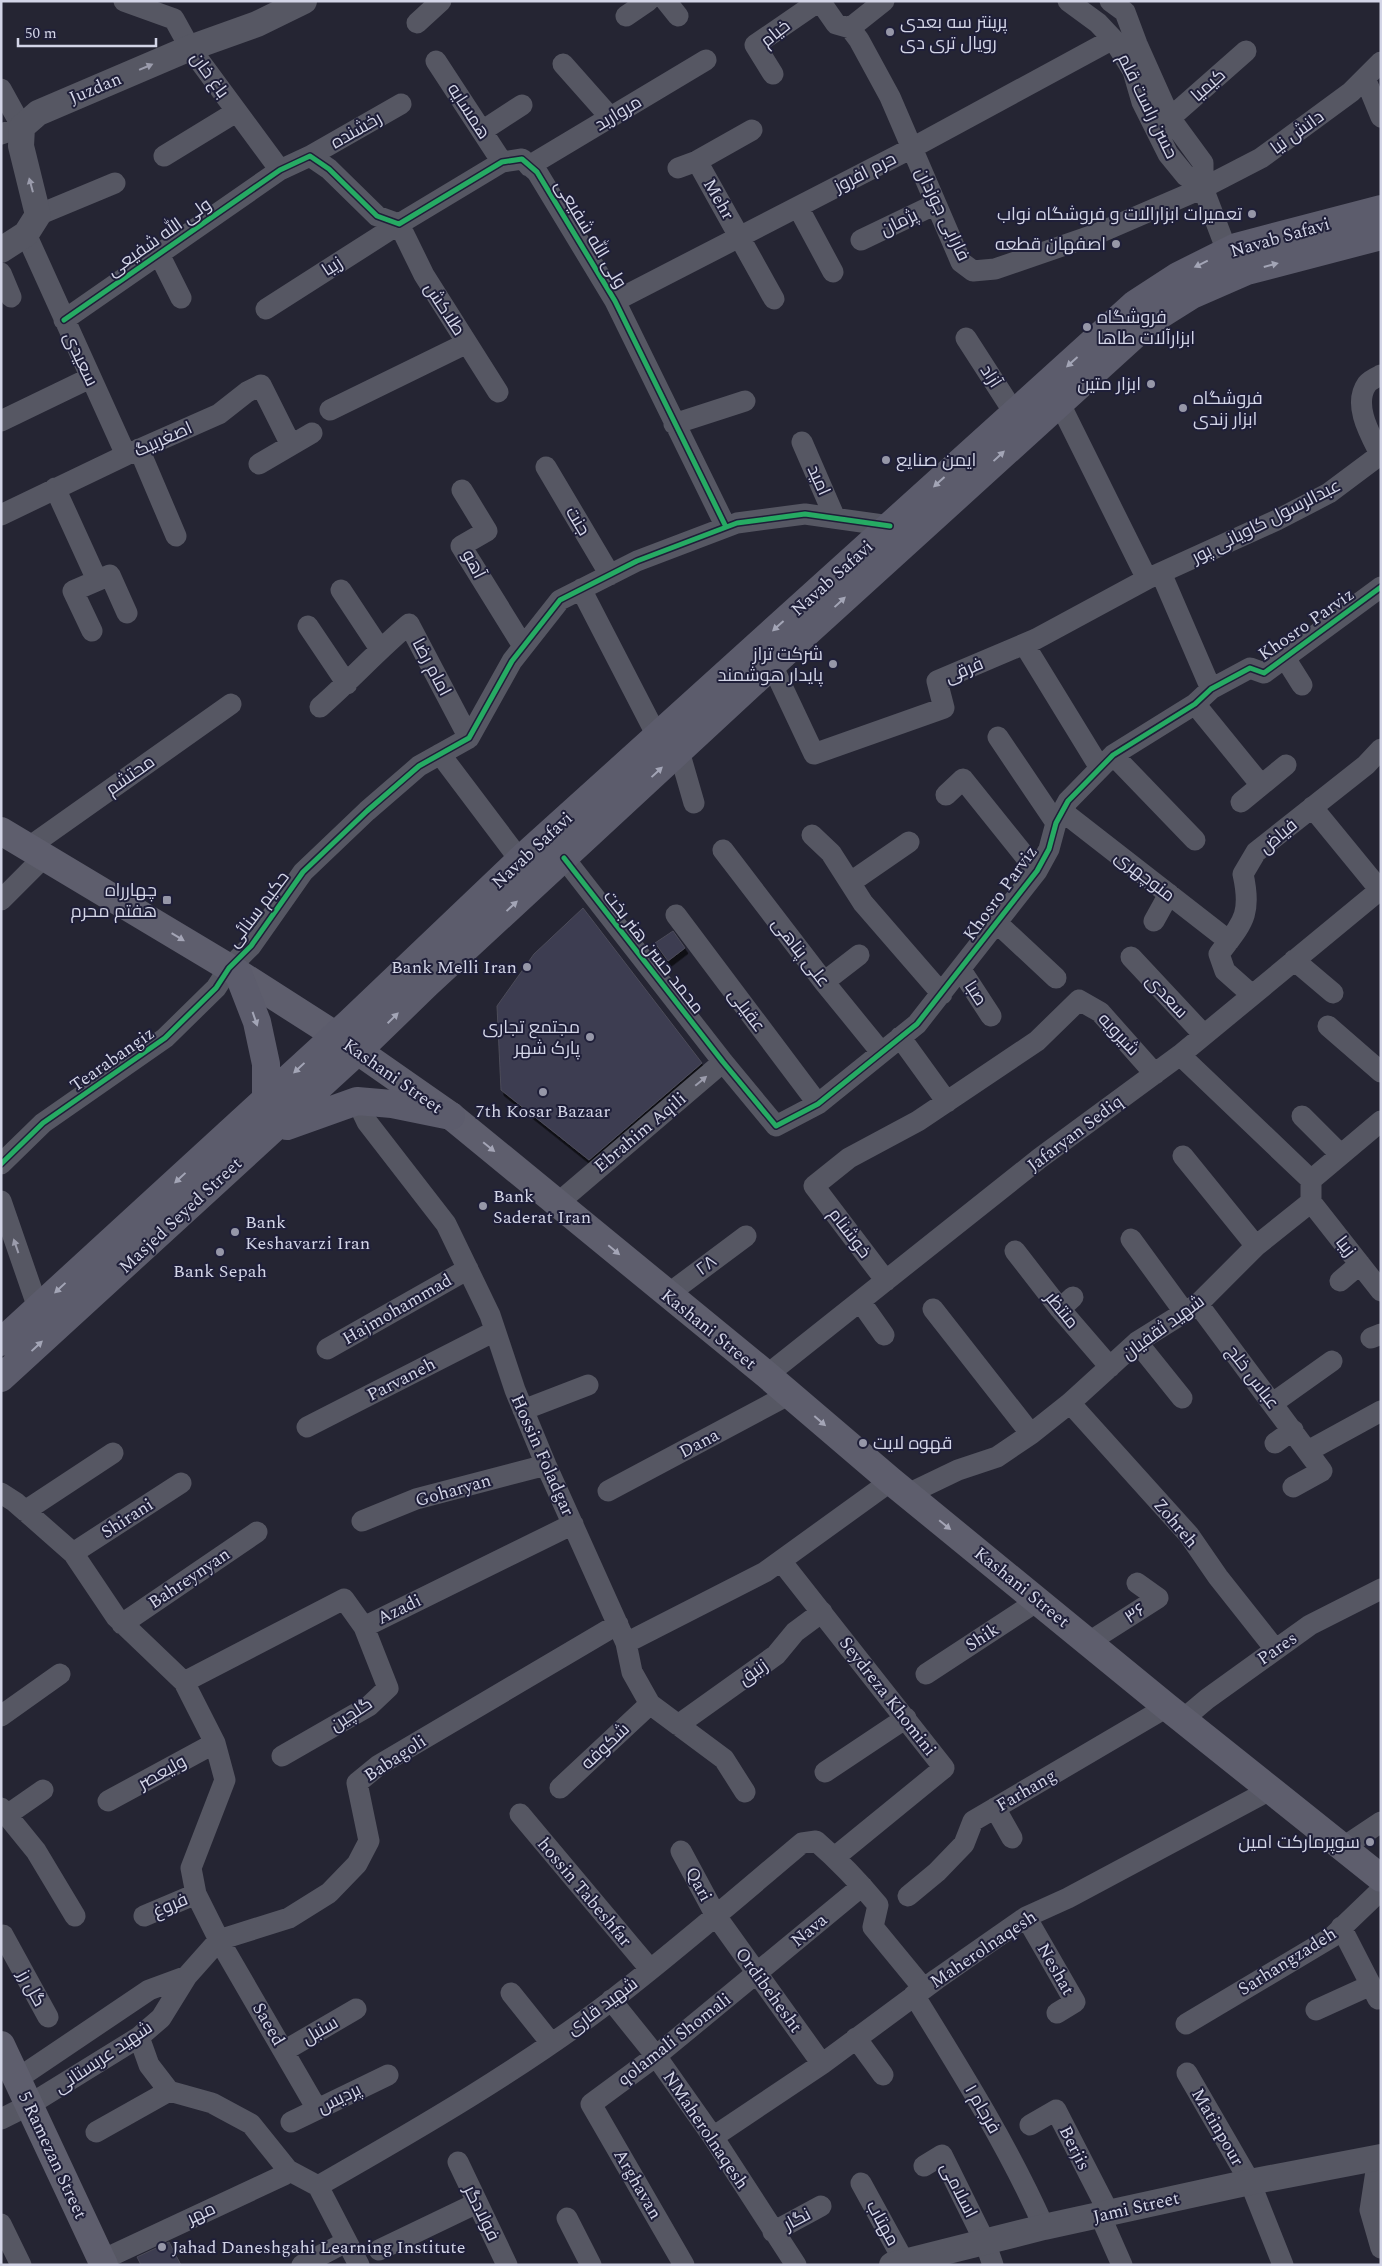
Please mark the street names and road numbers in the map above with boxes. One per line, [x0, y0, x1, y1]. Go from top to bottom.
street label: خیام [754, 13, 796, 54]
street label: باغ خان [183, 46, 236, 104]
street label: حسن راست قلم [1110, 49, 1185, 163]
street label: کیمیا [1185, 62, 1232, 109]
street label: Juzdan [65, 65, 126, 112]
street label: همسایه [440, 78, 497, 145]
street label: مروارید [590, 89, 647, 138]
street label: دانش نیا [1265, 104, 1330, 161]
street label: رخشنده [325, 105, 387, 156]
street label: حرم افروز [828, 145, 901, 200]
street label: فارابی جوزدان [908, 163, 977, 266]
street label: Mehr [696, 174, 741, 225]
street label: ولی الله شفیعی [547, 175, 634, 294]
street label: ولی الله شفیعی [101, 191, 217, 284]
street label: پژمان [876, 202, 923, 243]
street label: Navab Safavi [1227, 210, 1333, 265]
street label: زیبا [316, 250, 348, 283]
street label: طلاکش [417, 277, 472, 341]
street label: سعیدی [56, 327, 105, 391]
street label: آزاد [973, 359, 1008, 393]
street label: اصغربیگ [130, 415, 197, 464]
street label: امید [800, 460, 837, 500]
street label: عبدالرسول کاویانی پور [1186, 472, 1346, 571]
street label: جنت [558, 501, 597, 541]
street label: Navab Safavi [785, 534, 880, 623]
street label: آهو [455, 545, 492, 584]
street label: Khosro Parviz [1253, 581, 1360, 668]
street label: امام رضا [405, 633, 458, 701]
street label: فرقی [941, 650, 988, 691]
street label: محتشم [100, 749, 161, 802]
street label: Navab Safavi [486, 805, 579, 895]
street label: فیاض [1253, 812, 1303, 861]
street label: Khosro Parviz [957, 840, 1044, 947]
street label: منوچهری [1109, 844, 1181, 909]
street label: حکیم سنائی [221, 865, 296, 953]
street label: محمد حسن هنر بخت [597, 885, 711, 1020]
street label: علی پناهی [765, 912, 837, 993]
street label: سعدی [1139, 968, 1194, 1025]
street label: صبا [957, 975, 994, 1011]
street label: عقیلی [721, 983, 772, 1038]
street label: شیرویه [1092, 1007, 1146, 1062]
street label: Tearabangiz [64, 1020, 160, 1099]
street label: Kashani Street [337, 1032, 448, 1121]
street label: Ebrahim Aqili [588, 1086, 693, 1179]
street label: Jafaryan Sediq [1022, 1088, 1129, 1178]
street label: Masjed Seyed Street [112, 1151, 248, 1280]
street label: خوشنام [822, 1202, 878, 1264]
street label: زیبا [1329, 1230, 1362, 1263]
street label: ۲۸ [690, 1248, 723, 1282]
street label: Hajmohammad [337, 1267, 457, 1352]
street label: Kashani Street [655, 1282, 762, 1376]
street label: منتظر [1038, 1285, 1085, 1335]
street label: شهید ثقفیان [1116, 1288, 1210, 1367]
street label: عباس خلج [1219, 1339, 1286, 1415]
street label: Parvaneh [362, 1351, 440, 1408]
street label: Hossin Foladgar [504, 1390, 581, 1520]
street label: Dana [674, 1422, 724, 1465]
street label: Goharyan [412, 1467, 494, 1514]
street label: Shirani [96, 1491, 159, 1545]
street label: Zohreh [1147, 1493, 1205, 1554]
street label: Kashani Street [968, 1540, 1075, 1634]
street label: Bahreynyan [143, 1541, 236, 1616]
street label: Azadi [372, 1587, 426, 1632]
street label: ۳۶ [1119, 1596, 1151, 1630]
street label: Shik [960, 1616, 1005, 1658]
street label: Pares [1252, 1625, 1303, 1672]
street label: Seydreza Khomini [832, 1631, 943, 1762]
street label: زنبق [733, 1652, 774, 1692]
street label: گلچین [324, 1690, 378, 1738]
street label: شکوفه [575, 1717, 636, 1776]
street label: Babagoli [359, 1728, 432, 1789]
street label: ولیعصر [132, 1748, 191, 1797]
street label: Farhang [991, 1762, 1062, 1819]
street label: hossin Tabeshfar [531, 1832, 638, 1953]
street label: Qari [678, 1862, 719, 1907]
street label: فروغ [148, 1886, 192, 1925]
street label: Maherolnaqesh [925, 1904, 1042, 1995]
street label: Nava [785, 1907, 834, 1954]
street label: Sarhangzadeh [1233, 1920, 1342, 2003]
street label: Neshat [1030, 1938, 1081, 2000]
street label: Ordibehesht [728, 1942, 809, 2039]
street label: گل رز [10, 1964, 53, 2012]
street label: شهید قاری [561, 1971, 644, 2042]
street label: qolamali Shomali [612, 1986, 737, 2093]
street label: Saeed [245, 1997, 292, 2051]
street label: سنبل [297, 2009, 343, 2052]
street label: شهید عربستانی [49, 2014, 158, 2100]
street label: NMaherolnaqesh [656, 2066, 755, 2195]
street label: پردیس [313, 2076, 366, 2121]
street label: فرجام ۱ [958, 2080, 1008, 2139]
street label: Matinpour [1184, 2083, 1251, 2171]
street label: 5 Ramezan Street [11, 2087, 94, 2224]
street label: Berjis [1052, 2121, 1097, 2175]
street label: Arghavan [607, 2144, 669, 2225]
street label: اسلامی [933, 2158, 984, 2223]
street label: فولادگر [456, 2180, 507, 2246]
street label: Jami Street [1090, 2184, 1182, 2231]
street label: مهر [182, 2195, 220, 2232]
street label: مهتاب [859, 2196, 906, 2251]
street label: نگار [778, 2201, 816, 2238]

